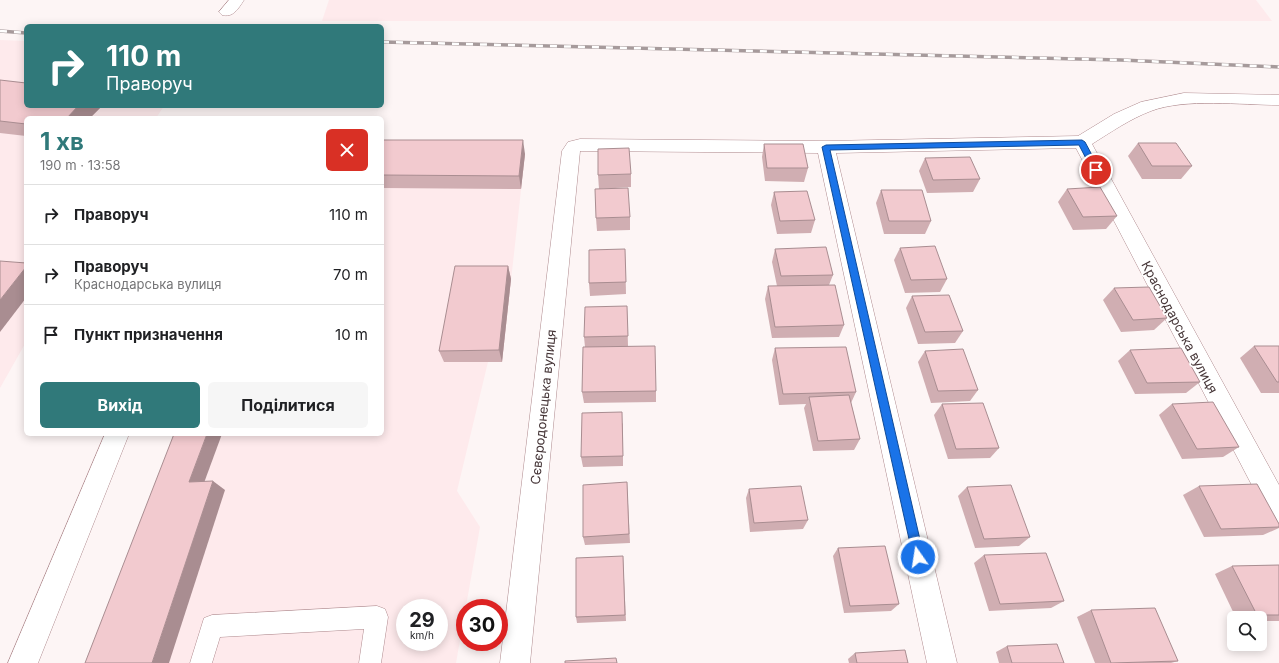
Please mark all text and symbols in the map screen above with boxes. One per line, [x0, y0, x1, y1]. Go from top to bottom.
text: 110 m [106, 39, 181, 73]
icon: right [40, 40, 92, 92]
text: Праворуч [106, 73, 193, 94]
text: 1 хв [40, 127, 84, 156]
button: close [326, 129, 368, 171]
pin [1079, 153, 1113, 187]
text: 190 m · 13:58 [40, 157, 121, 173]
icon: arrive [1085, 159, 1107, 181]
icon: right [40, 204, 62, 226]
text: Праворуч [74, 205, 148, 224]
text: 110 m [329, 205, 368, 224]
text: Праворуч [74, 257, 148, 276]
street label: Краснодарська вулиця [1138, 258, 1222, 396]
icon: right [40, 264, 62, 286]
text: 70 m [333, 265, 368, 284]
text: Краснодарська вулиця [74, 276, 221, 292]
icon: arrive [40, 324, 62, 346]
text: Пункт призначення [74, 325, 223, 344]
text: 10 m [335, 325, 368, 344]
street label: Сєвєродонецька вулиця [527, 329, 559, 485]
button: Вихід [40, 382, 200, 428]
button: Поділитися [208, 382, 368, 428]
position arrow [897, 536, 939, 578]
speed limit sign: 30 [456, 599, 508, 651]
text: 29 [409, 608, 435, 632]
map controls [1227, 611, 1267, 651]
button: search [1227, 611, 1267, 651]
text: km/h [410, 629, 434, 641]

